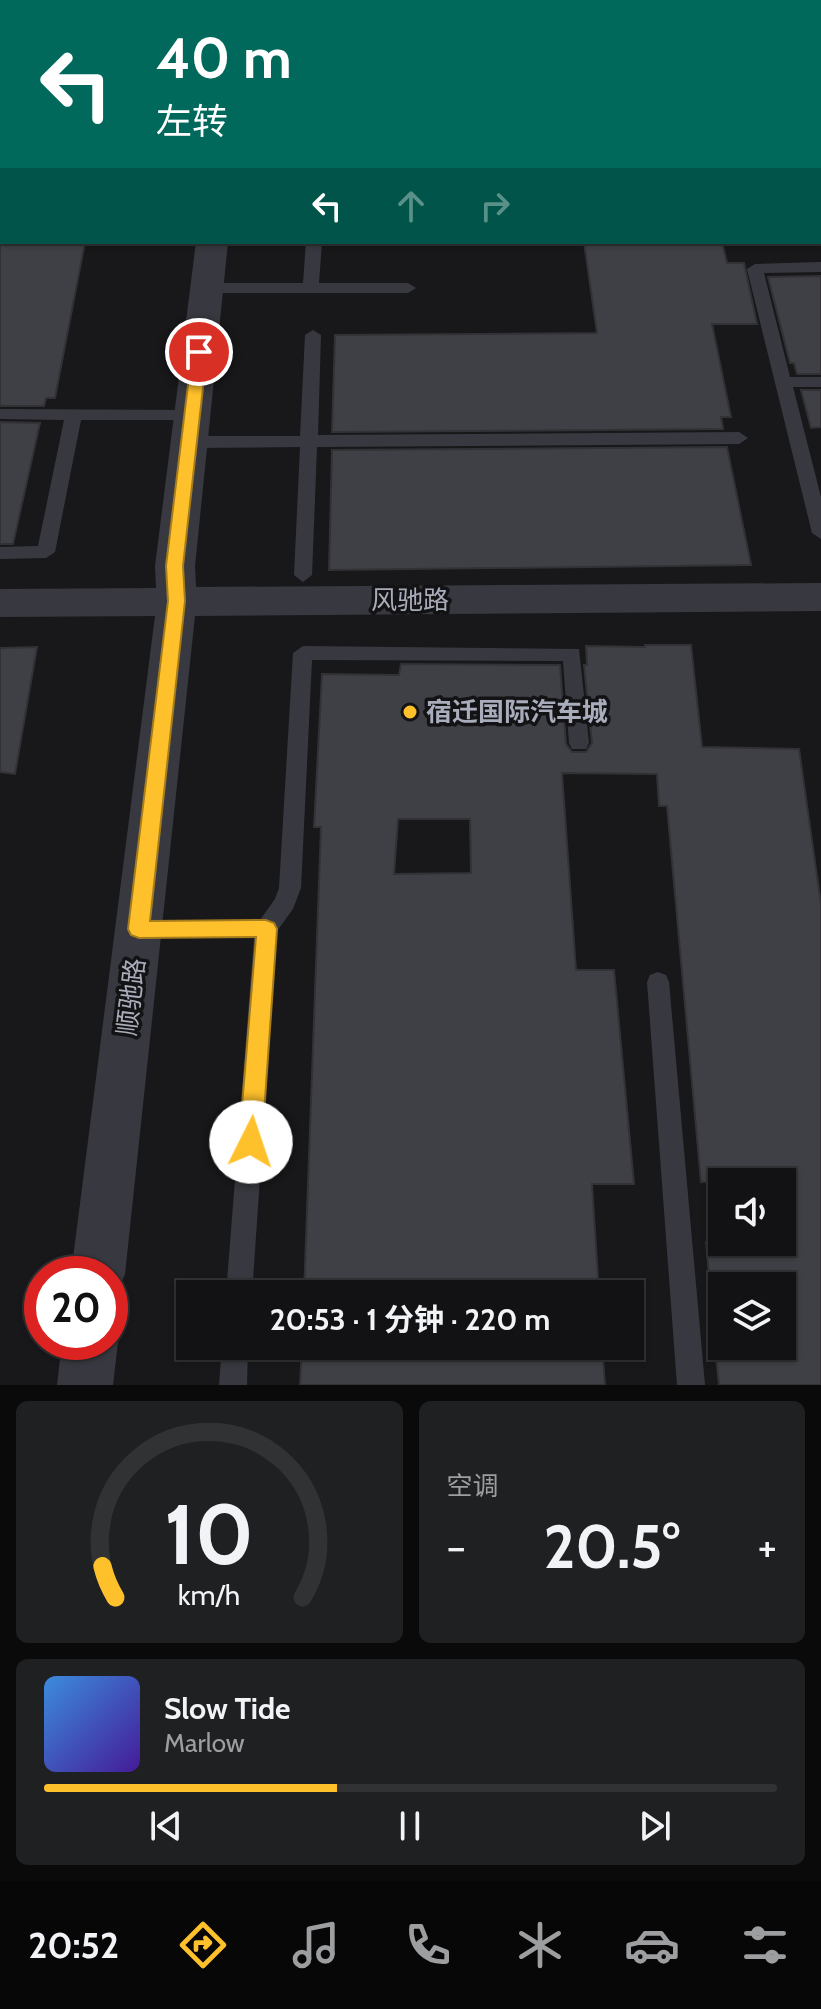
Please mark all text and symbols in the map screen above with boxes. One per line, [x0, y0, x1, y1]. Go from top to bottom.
text: 40 m [156, 24, 292, 92]
icon: left [24, 32, 128, 136]
text: 左转 [156, 99, 228, 143]
icon: left [305, 184, 349, 228]
icon: ahead [389, 184, 433, 228]
icon: right [473, 184, 517, 228]
pin [165, 318, 233, 386]
icon: arrive [177, 330, 221, 374]
street label: 风驰路 [371, 584, 449, 616]
place label: 宿迁国际汽车城 [426, 696, 608, 728]
marker: 宿迁国际汽车城 [401, 703, 419, 721]
street label: 顺驰路 [110, 956, 152, 1038]
position arrow [209, 1100, 293, 1184]
map controls [708, 1168, 796, 1360]
button: sound [708, 1168, 796, 1256]
speed limit sign: 20 [24, 1256, 128, 1360]
button: layers [708, 1272, 796, 1360]
text: 20:53 · 1 分钟 · 220 m [270, 1301, 550, 1338]
text: 空调 [447, 1470, 499, 1502]
text: 10 [165, 1484, 254, 1585]
text: 20.5° [544, 1510, 680, 1583]
text: − [447, 1520, 466, 1573]
text: + [758, 1520, 777, 1573]
text: km/h [178, 1577, 241, 1612]
text: Slow Tide [164, 1690, 291, 1727]
text: Marlow [164, 1727, 245, 1759]
icon: previous [144, 1804, 188, 1848]
icon: pause [388, 1804, 432, 1848]
icon: next [633, 1804, 677, 1848]
icon: directions [175, 1917, 231, 1973]
icon: music [288, 1917, 344, 1973]
icon: phone [400, 1917, 456, 1973]
icon: climate [512, 1917, 568, 1973]
icon: car [624, 1917, 680, 1973]
icon: filters [737, 1917, 793, 1973]
text: 20:52 [28, 1923, 119, 1967]

